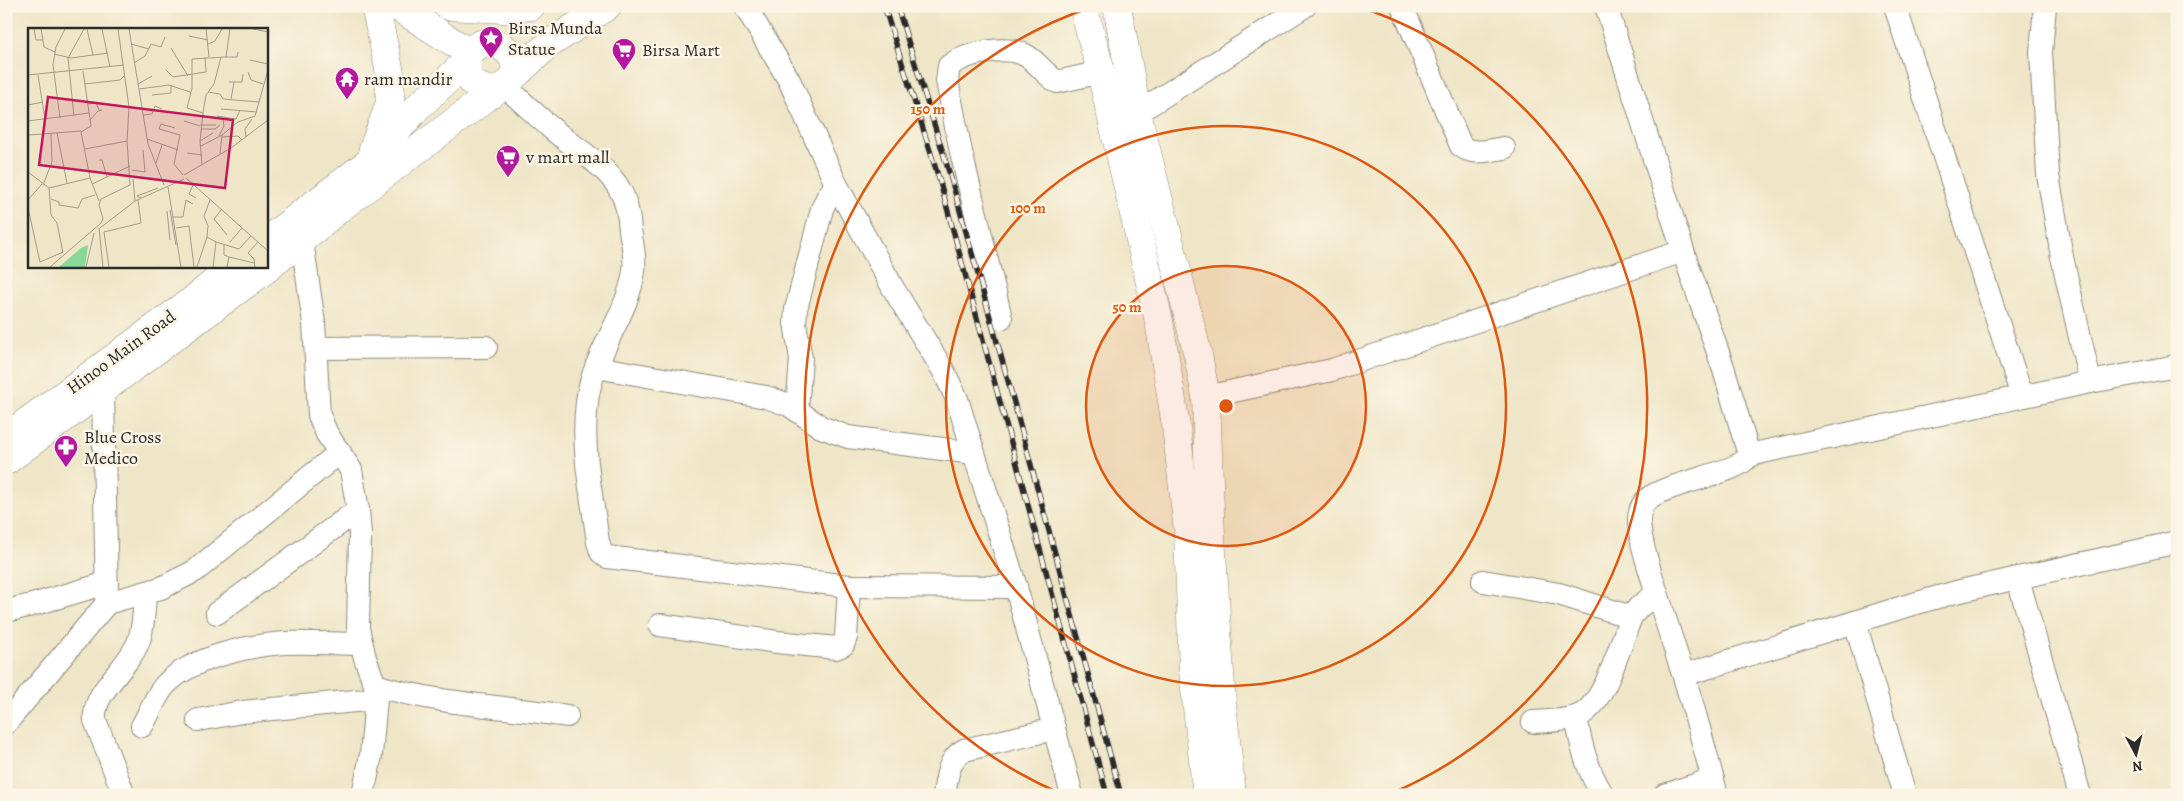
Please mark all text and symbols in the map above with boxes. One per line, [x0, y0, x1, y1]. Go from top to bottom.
place label: Birsa Munda Statue [508, 16, 603, 61]
place icon: Birsa Munda Statue [478, 25, 504, 59]
inset map [28, 28, 268, 268]
supermarket icon: Birsa Mart [611, 37, 637, 71]
place label: Birsa Mart [642, 38, 720, 62]
temple icon: ram mandir [334, 66, 360, 100]
place label: ram mandir [364, 67, 453, 91]
text: 150 m [911, 99, 946, 119]
supermarket icon: v mart mall [495, 144, 521, 178]
place label: v mart mall [525, 145, 610, 169]
text: 100 m [1010, 198, 1046, 218]
text: 50 m [1112, 297, 1142, 317]
street label: Hinoo Main Road [62, 304, 181, 400]
centre of rings [1217, 397, 1235, 415]
place label: Blue Cross Medico [84, 425, 162, 470]
pharmacy icon: Blue Cross Medico [53, 434, 79, 468]
north arrow [2110, 728, 2160, 778]
text: N [2131, 756, 2144, 776]

